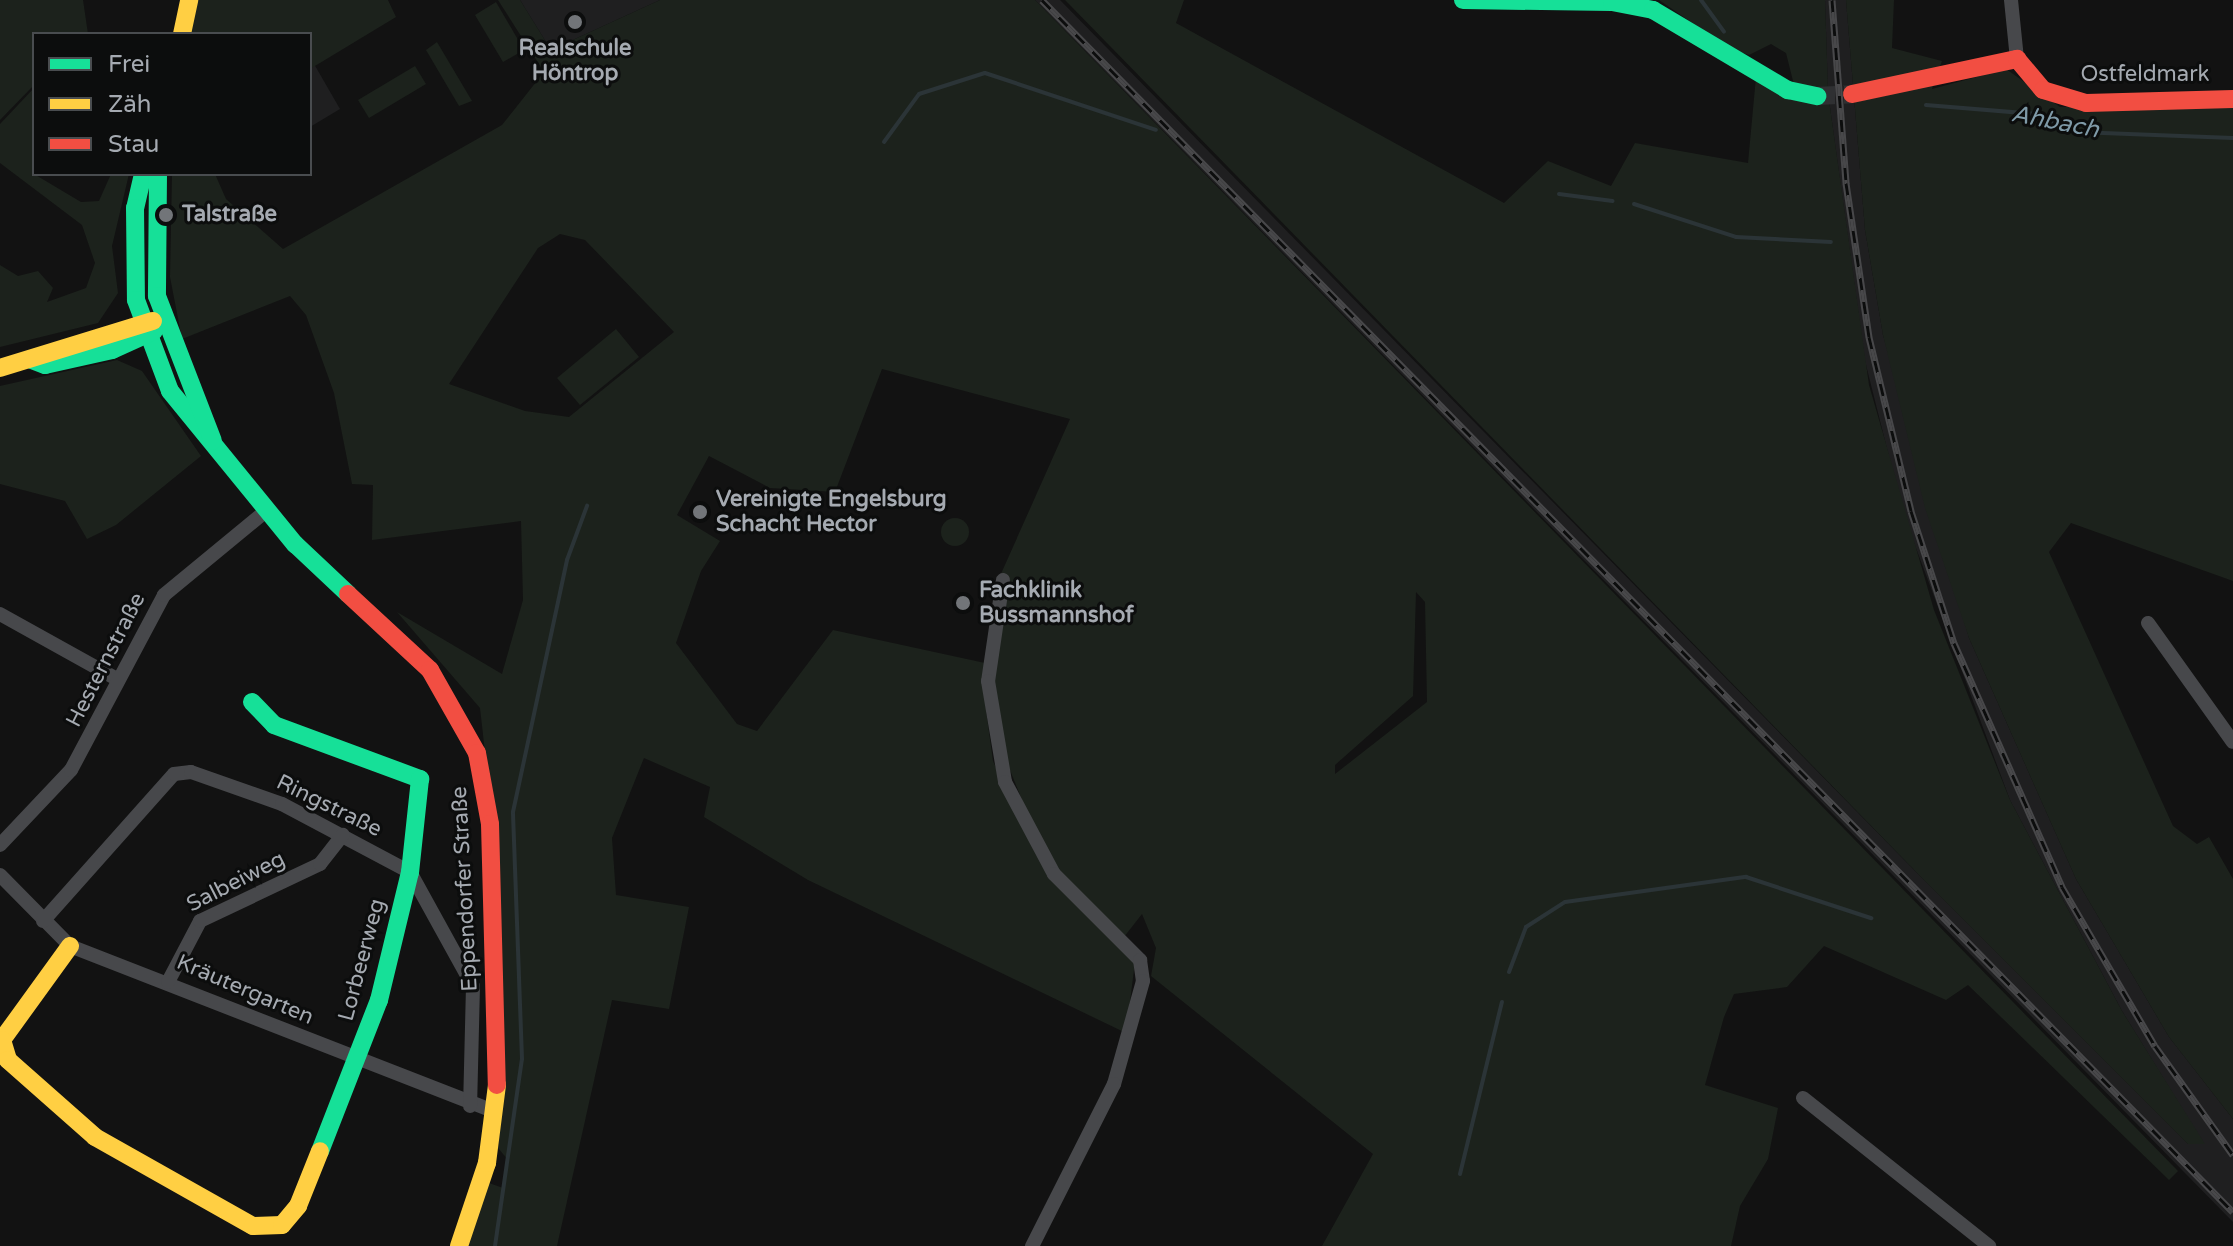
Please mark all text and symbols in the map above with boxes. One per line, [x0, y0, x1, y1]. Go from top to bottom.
marker: Realschule Höntrop [566, 13, 584, 31]
legend [32, 32, 312, 176]
place label: Realschule Höntrop [519, 35, 631, 86]
text: Frei [108, 50, 150, 79]
street label: Ostfeldmark [2080, 62, 2210, 88]
text: Zäh [108, 90, 151, 119]
water label: Ahbach [2009, 99, 2101, 145]
text: Stau [108, 130, 159, 159]
place label: Talstraße [182, 202, 277, 228]
marker: Talstraße [157, 206, 175, 224]
place label: Vereinigte Engelsburg Schacht Hector [716, 486, 947, 538]
marker: Vereinigte Engelsburg Schacht Hector [691, 503, 709, 521]
place label: Fachklinik Bussmannshof [979, 577, 1134, 628]
street label: Hesternstraße [61, 588, 151, 732]
marker: Fachklinik Bussmannshof [954, 594, 972, 612]
street label: Ringstraße [272, 769, 386, 843]
street label: Eppendorfer Straße [446, 786, 484, 992]
street label: Salbeiweg [182, 846, 290, 918]
street label: Lorbeerweg [333, 896, 391, 1024]
street label: Kräutergarten [172, 949, 318, 1031]

